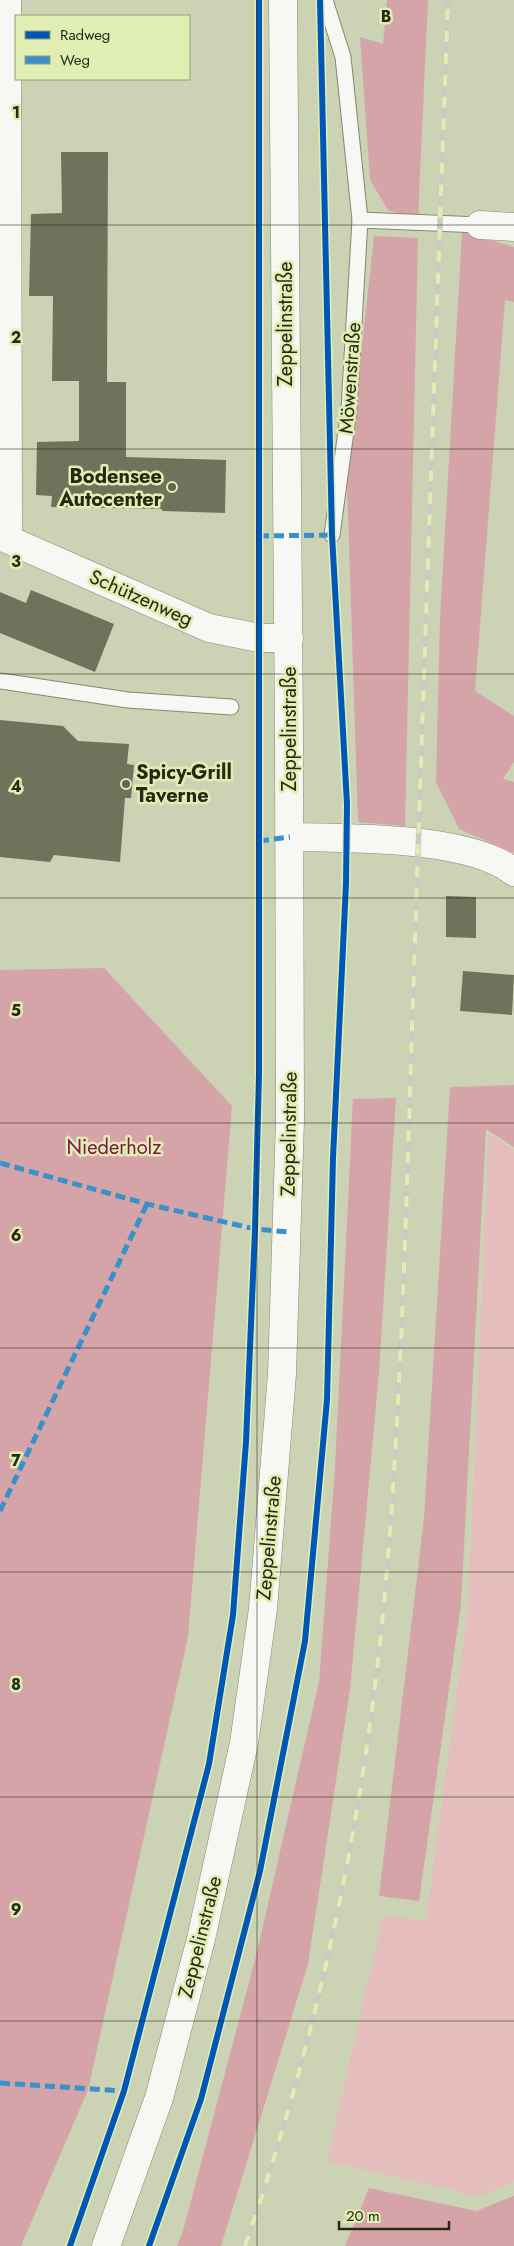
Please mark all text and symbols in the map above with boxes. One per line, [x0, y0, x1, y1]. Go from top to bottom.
text: B [381, 5, 391, 28]
legend [15, 15, 190, 80]
text: Radweg [60, 24, 110, 46]
text: Weg [60, 49, 90, 71]
text: 1 [12, 101, 20, 124]
street label: Zeppelinstraße [271, 262, 300, 386]
street label: Möwenstraße [332, 321, 368, 435]
text: 2 [11, 326, 21, 349]
place label: Bodensee Autocenter [58, 462, 163, 514]
marker: Bodensee Autocenter [166, 481, 178, 493]
text: 3 [11, 550, 21, 573]
street label: Schützenweg [84, 562, 198, 634]
street label: Zeppelinstraße [275, 667, 304, 791]
place label: Spicy-Grill Taverne [136, 758, 232, 810]
text: 4 [10, 775, 22, 798]
marker: Spicy-Grill Taverne [120, 778, 132, 790]
text: 5 [11, 999, 21, 1022]
street label: Zeppelinstraße [273, 1071, 305, 1197]
park label: Niederholz [67, 1133, 161, 1162]
text: 6 [11, 1224, 21, 1247]
text: 7 [11, 1449, 21, 1472]
street label: Zeppelinstraße [249, 1474, 289, 1602]
text: 8 [11, 1673, 21, 1696]
street label: Zeppelinstraße [171, 1873, 229, 2001]
text: 9 [11, 1898, 21, 1921]
scale bar [339, 2198, 449, 2230]
text: 20 m [346, 2205, 380, 2227]

